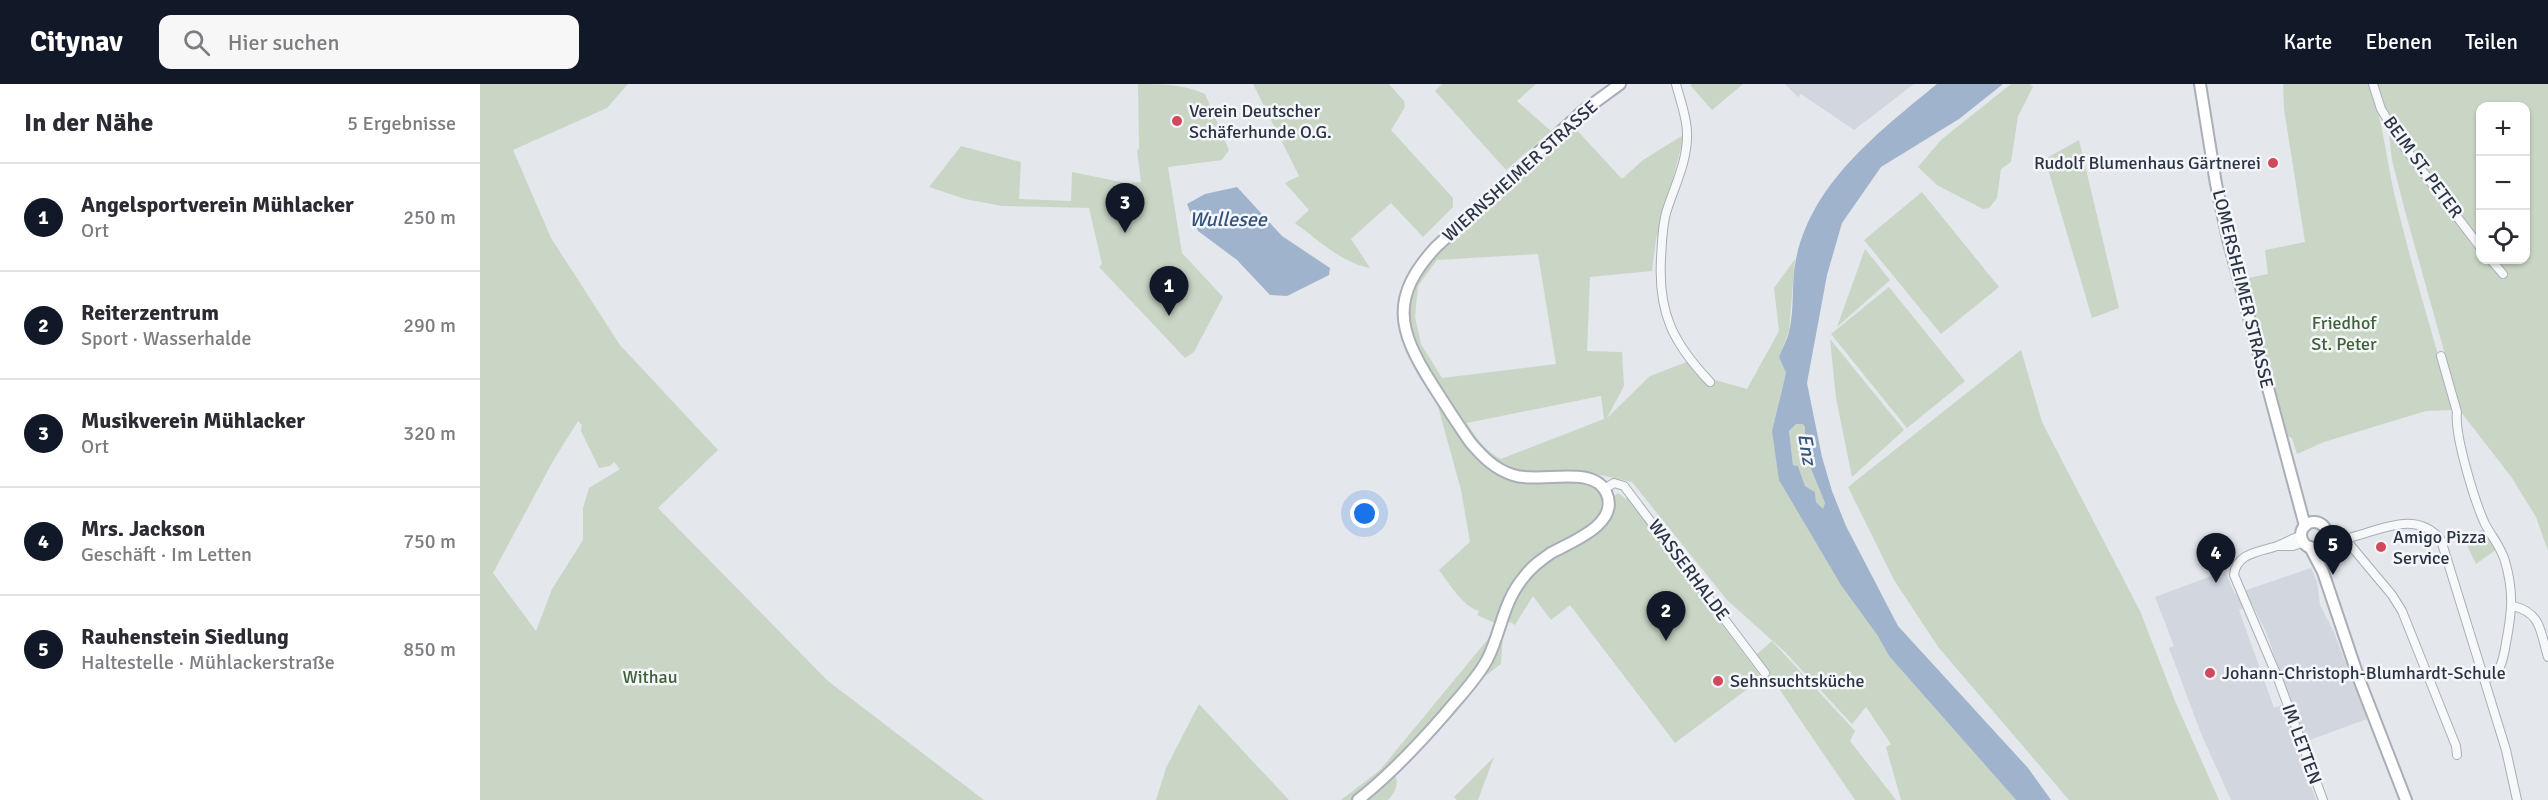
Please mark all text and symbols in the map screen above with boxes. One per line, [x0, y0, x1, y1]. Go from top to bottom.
search box [159, 15, 579, 69]
text: Citynav [30, 25, 123, 59]
icon: search [180, 26, 213, 59]
text: Hier suchen [228, 29, 339, 56]
text: Karte [2283, 29, 2332, 55]
text: Ebenen [2365, 29, 2432, 55]
text: Teilen [2465, 29, 2518, 55]
street label: WIERNSHEIMER STRASSE [1438, 95, 1602, 247]
place label: Verein Deutscher Schäferhunde O.G. [1189, 100, 1332, 143]
map controls [2476, 102, 2530, 264]
button: + [2476, 102, 2530, 156]
text: In der Nähe [24, 107, 154, 139]
text: 5 Ergebnisse [347, 111, 456, 136]
street label: BEIM ST. PETER [2379, 112, 2467, 222]
marker: Verein Deutscher Schäferhunde O.G. [1170, 114, 1184, 128]
place label: Rudolf Blumenhaus Gärtnerei [2034, 152, 2261, 174]
marker: Rudolf Blumenhaus Gärtnerei [2266, 156, 2280, 170]
button: − [2476, 156, 2530, 210]
pin: 3 [1106, 184, 1144, 233]
street label: LOMERSHEIMER STRASSE [2208, 187, 2278, 391]
text: Angelsportverein Mühlacker [81, 191, 354, 218]
text: 1 [38, 205, 49, 230]
text: 250 m [403, 205, 456, 230]
water label: Wullesee [1189, 207, 1268, 232]
button: locate [2476, 210, 2530, 264]
text: Ort [81, 218, 109, 243]
pin: 1 [1150, 266, 1188, 316]
text: Reiterzentrum [81, 299, 219, 326]
park label: Friedhof St. Peter [2311, 312, 2377, 355]
text: 2 [38, 313, 49, 338]
text: 290 m [403, 313, 456, 338]
text: Sport · Wasserhalde [81, 326, 251, 351]
text: Musikverein Mühlacker [81, 407, 305, 434]
text: 3 [38, 421, 49, 446]
text: 320 m [403, 421, 456, 446]
water label: Enz [1792, 431, 1822, 469]
text: Ort [81, 434, 109, 459]
your location [1350, 499, 1379, 528]
text: Mrs. Jackson [81, 515, 205, 542]
street label: WASSERHALDE [1644, 515, 1734, 625]
pin: 5 [2314, 526, 2352, 575]
place label: Amigo Pizza Service [2393, 526, 2486, 569]
text: 4 [38, 529, 49, 554]
text: 750 m [403, 529, 456, 554]
pin: 4 [2196, 534, 2236, 583]
marker: Amigo Pizza Service [2374, 540, 2388, 554]
text: Geschäft · Im Letten [81, 542, 252, 567]
pin: 2 [1646, 592, 1686, 641]
text: Rauhenstein Siedlung [81, 623, 289, 650]
text: 5 [38, 637, 49, 662]
text: 850 m [403, 637, 456, 662]
text: Haltestelle · Mühlackerstraße [81, 650, 335, 675]
place label: Johann-Christoph-Blumhardt-Schule [2222, 662, 2506, 684]
park label: Withau [622, 666, 678, 688]
marker: Johann-Christoph-Blumhardt-Schule [2203, 666, 2217, 680]
place label: Sehnsuchtsküche [1730, 670, 1865, 692]
marker: Sehnsuchtsküche [1711, 674, 1725, 688]
street label: IM LETTEN [2277, 701, 2327, 787]

